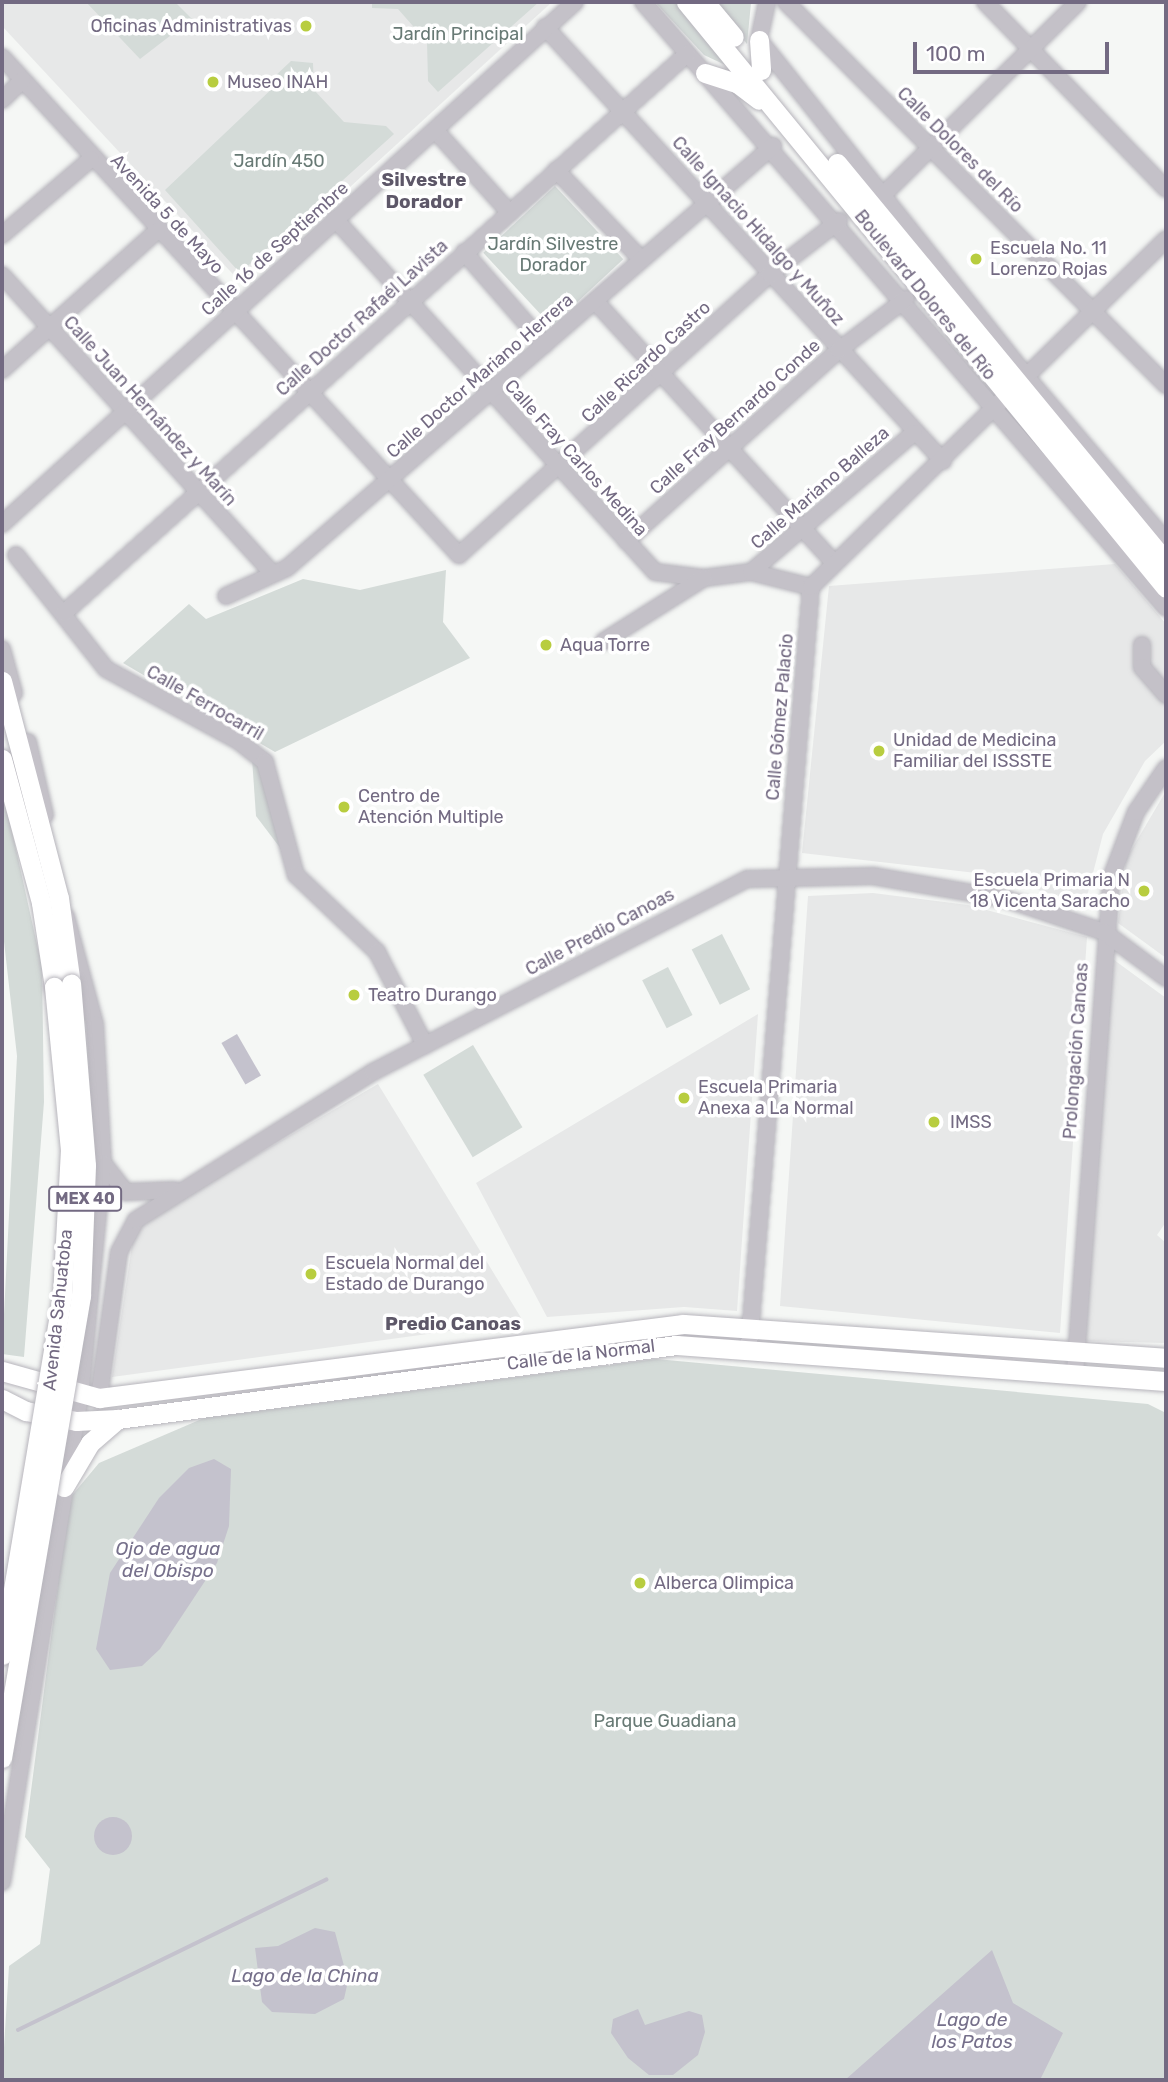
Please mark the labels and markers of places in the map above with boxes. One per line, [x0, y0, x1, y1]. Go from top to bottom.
place label: Oficinas Administrativas [90, 15, 292, 37]
marker: Oficinas Administrativas [298, 18, 314, 34]
place label: Museo INAH [227, 71, 328, 93]
marker: Museo INAH [205, 74, 221, 90]
place label: Escuela No. 11 Lorenzo Rojas [990, 238, 1107, 280]
marker: Escuela No. 11 Lorenzo Rojas [968, 251, 984, 267]
place label: Aqua Torre [560, 634, 650, 656]
marker: Aqua Torre [538, 637, 554, 653]
place label: Unidad de Medicina Familiar del ISSSTE [893, 730, 1056, 772]
marker: Unidad de Medicina Familiar del ISSSTE [871, 743, 887, 759]
place label: Centro de Atención Multiple [358, 786, 504, 828]
marker: Centro de Atención Multiple [336, 799, 352, 815]
place label: Escuela Primaria N 18 Vicenta Saracho [969, 870, 1130, 912]
marker: Escuela Primaria N 18 Vicenta Saracho [1136, 883, 1152, 899]
place label: Teatro Durango [368, 984, 497, 1006]
marker: Teatro Durango [346, 987, 362, 1003]
place label: Escuela Primaria Anexa a La Normal [698, 1077, 854, 1120]
marker: Escuela Primaria Anexa a La Normal [676, 1090, 692, 1106]
place label: IMSS [950, 1111, 992, 1133]
marker: IMSS [924, 1112, 944, 1132]
place label: Escuela Normal del Estado de Durango [325, 1253, 485, 1296]
marker: Escuela Normal del Estado de Durango [303, 1266, 319, 1282]
place label: Alberca Olimpica [654, 1572, 794, 1594]
marker: Alberca Olimpica [632, 1575, 648, 1591]

